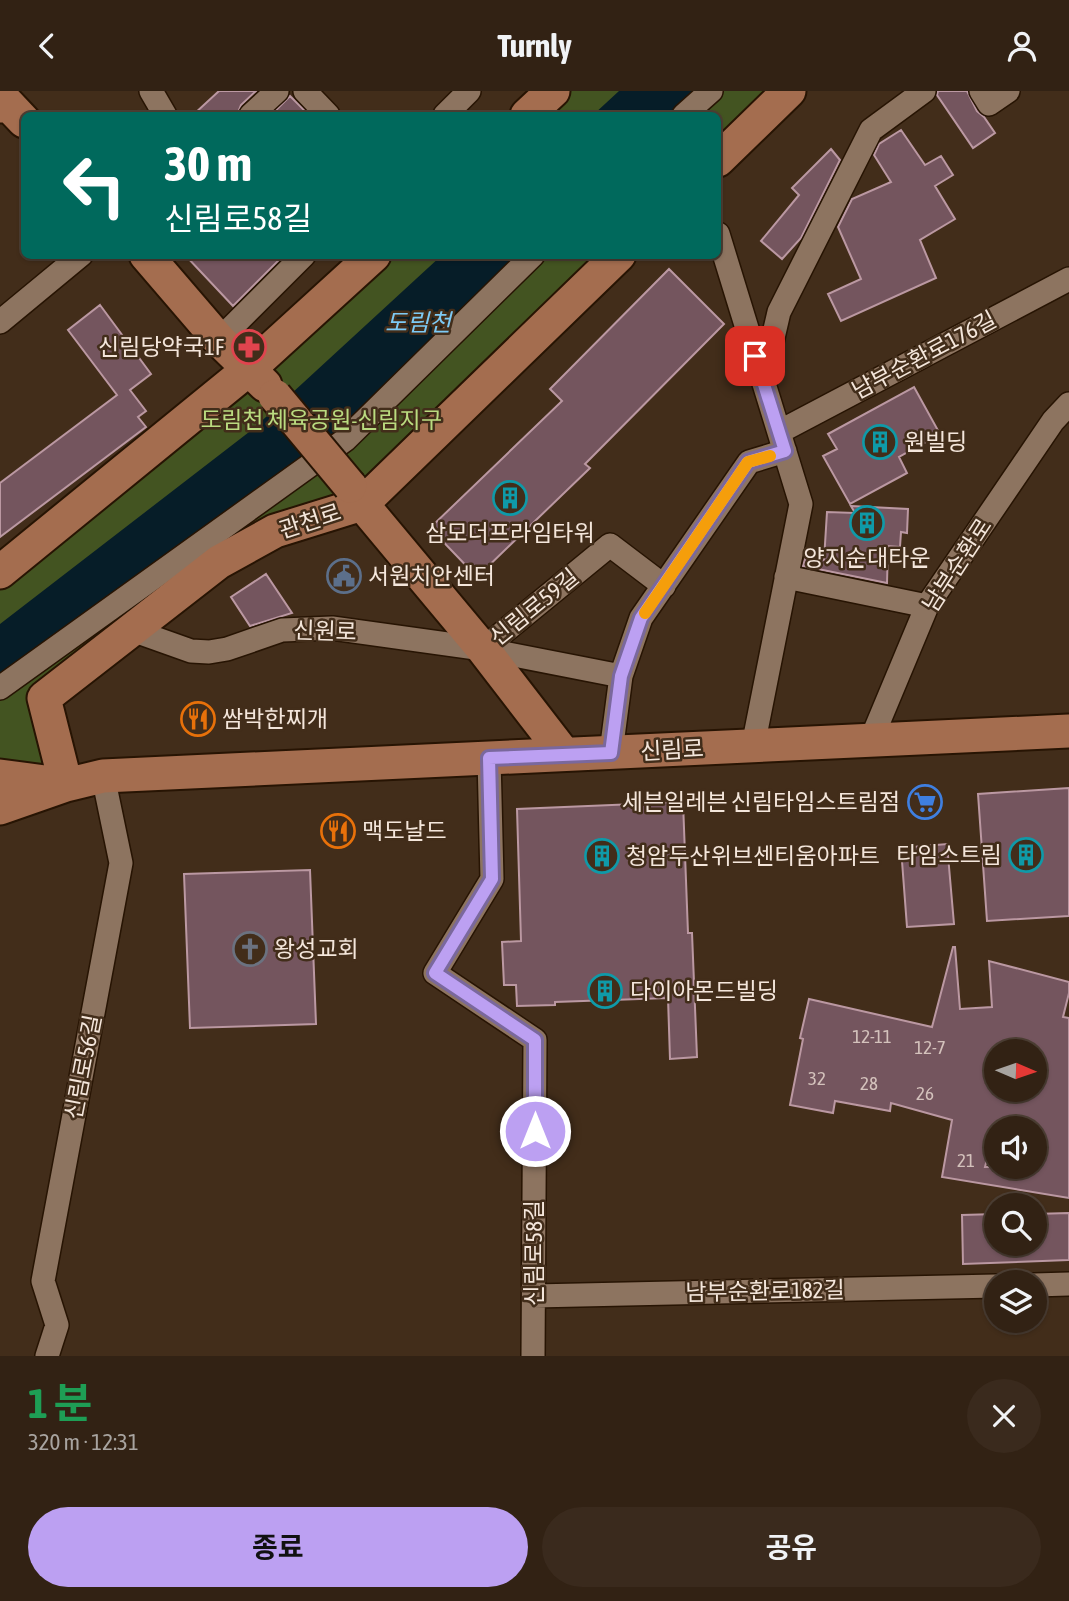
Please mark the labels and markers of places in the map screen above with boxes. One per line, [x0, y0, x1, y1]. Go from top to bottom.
pin [725, 326, 785, 386]
pharmacy icon: 신림당약국1F [230, 328, 268, 366]
place label: 신림당약국1F [98, 334, 225, 360]
building icon: 원빌딩 [861, 423, 899, 461]
place label: 원빌딩 [904, 429, 967, 455]
building icon: 삼모더프라임타워 [491, 479, 529, 517]
building icon: 양지순대타운 [848, 504, 886, 542]
place label: 삼모더프라임타워 [425, 520, 595, 546]
place label: 양지순대타운 [804, 545, 930, 571]
public building icon: 서원치안센터 [325, 557, 363, 595]
place label: 서원치안센터 [368, 563, 495, 589]
restaurant icon: 쌈박한찌개 [179, 700, 217, 738]
place label: 쌈박한찌개 [222, 706, 328, 732]
supermarket icon: 세븐일레븐 신림타임스트림점 [906, 783, 944, 821]
place label: 세븐일레븐 신림타임스트림점 [622, 789, 900, 815]
restaurant icon: 맥도날드 [319, 812, 357, 850]
place label: 맥도날드 [362, 818, 447, 844]
building icon: 타임스트림 [1007, 836, 1045, 874]
building icon: 청암두산위브센티움아파트 [583, 837, 621, 875]
place label: 타임스트림 [896, 842, 1002, 868]
place label: 청암두산위브센티움아파트 [626, 843, 880, 869]
church icon: 왕성교회 [231, 930, 269, 968]
place label: 왕성교회 [274, 936, 359, 962]
building icon: 다이아몬드빌딩 [586, 972, 624, 1010]
place label: 다이아몬드빌딩 [630, 978, 778, 1004]

